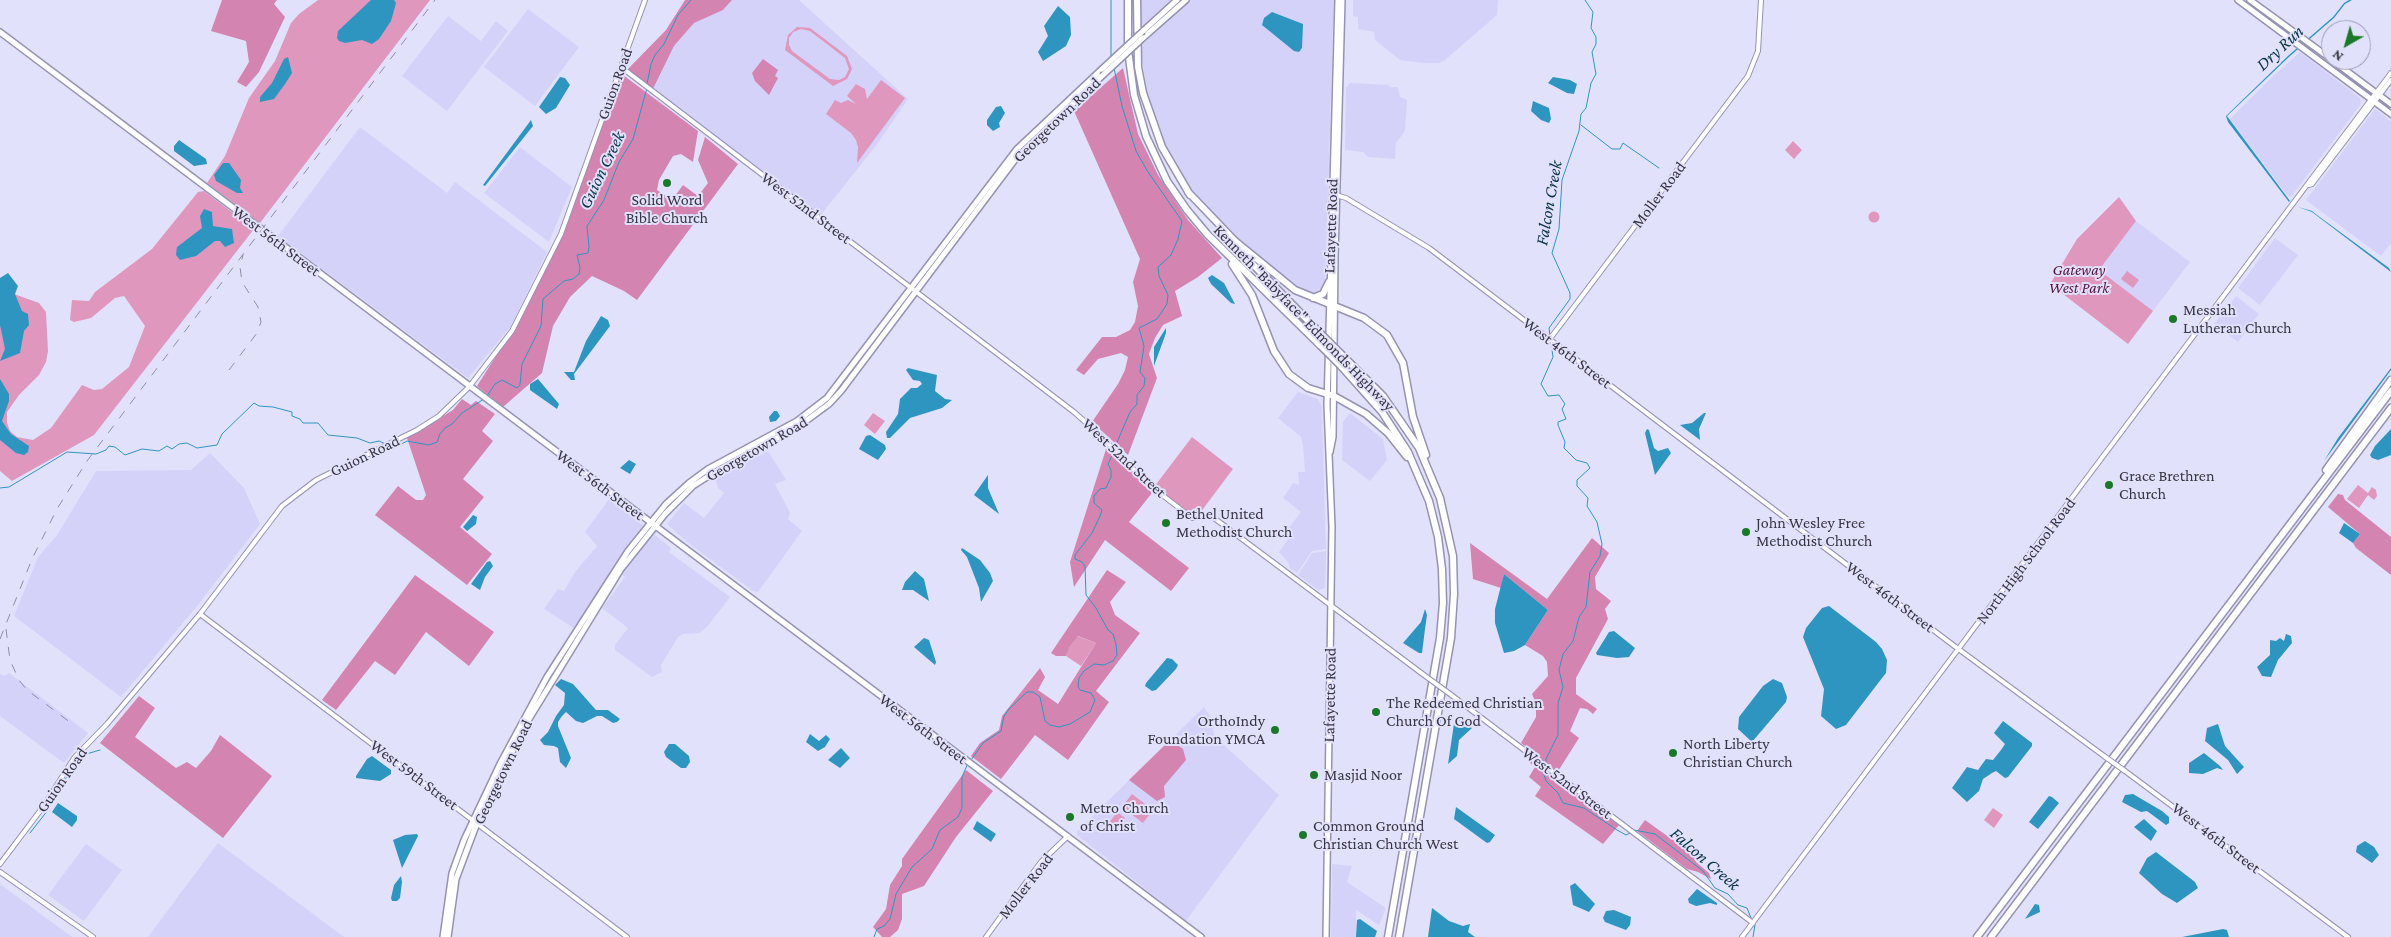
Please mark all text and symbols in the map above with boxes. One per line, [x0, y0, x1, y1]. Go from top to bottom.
north arrow [2321, 20, 2371, 70]
water label: Dry Run [2252, 21, 2308, 75]
street label: Guion Road [593, 46, 637, 122]
text: N [2329, 47, 2346, 65]
street label: Georgetown Road [1009, 73, 1105, 167]
water label: Guion Creek [574, 128, 630, 212]
street label: Moller Road [1628, 158, 1690, 232]
water label: Falcon Creek [1531, 159, 1567, 247]
street label: West 52nd Street [757, 168, 855, 248]
marker: Solid Word Bible Church [661, 177, 673, 189]
street label: Lafayette Road [1320, 178, 1342, 274]
place label: Solid Word Bible Church [626, 190, 708, 228]
street label: West 56th Street [228, 202, 324, 280]
street label: Kenneth "Babyface" Edmonds Highway [1209, 221, 1399, 415]
park label: Gateway West Park [2049, 260, 2109, 298]
place label: Messiah Lutheran Church [2183, 300, 2292, 338]
street label: West 46th Street [1519, 313, 1615, 393]
marker: Messiah Lutheran Church [2167, 313, 2179, 325]
street label: Georgetown Road [703, 412, 811, 486]
street label: West 52nd Street [1078, 414, 1170, 502]
street label: Guion Road [327, 431, 403, 481]
street label: West 56th Street [552, 446, 648, 524]
place label: Grace Brethren Church [2119, 466, 2214, 504]
marker: Grace Brethren Church [2103, 479, 2115, 491]
street label: North High School Road [1972, 494, 2080, 628]
place label: Bethel United Methodist Church [1176, 504, 1292, 542]
place label: John Wesley Free Methodist Church [1756, 513, 1872, 551]
marker: Bethel United Methodist Church [1160, 517, 1172, 529]
marker: John Wesley Free Methodist Church [1740, 526, 1752, 538]
street label: West 46th Street [1842, 557, 1938, 637]
street label: Lafayette Road [1320, 648, 1340, 742]
street label: West 56th Street [875, 690, 971, 768]
place label: The Redeemed Christian Church Of God [1386, 693, 1542, 731]
marker: The Redeemed Christian Church Of God [1370, 706, 1382, 718]
place label: OrthoIndy Foundation YMCA [1148, 711, 1265, 749]
street label: Georgetown Road [469, 717, 537, 827]
marker: OrthoIndy Foundation YMCA [1269, 724, 1281, 736]
place label: North Liberty Christian Church [1683, 734, 1793, 772]
street label: West 59th Street [366, 736, 462, 814]
street label: West 52nd Street [1518, 743, 1616, 823]
street label: Guion Road [33, 744, 91, 816]
marker: North Liberty Christian Church [1667, 747, 1679, 759]
place label: Masjid Noor [1324, 765, 1403, 785]
marker: Masjid Noor [1308, 769, 1320, 781]
place label: Metro Church of Christ [1080, 798, 1169, 836]
street label: West 46th Street [2168, 798, 2264, 878]
marker: Metro Church of Christ [1064, 811, 1076, 823]
place label: Common Ground Christian Church West [1313, 816, 1458, 854]
water label: Falcon Creek [1666, 823, 1744, 895]
marker: Common Ground Christian Church West [1297, 829, 1309, 841]
street label: Moller Road [994, 849, 1058, 923]

